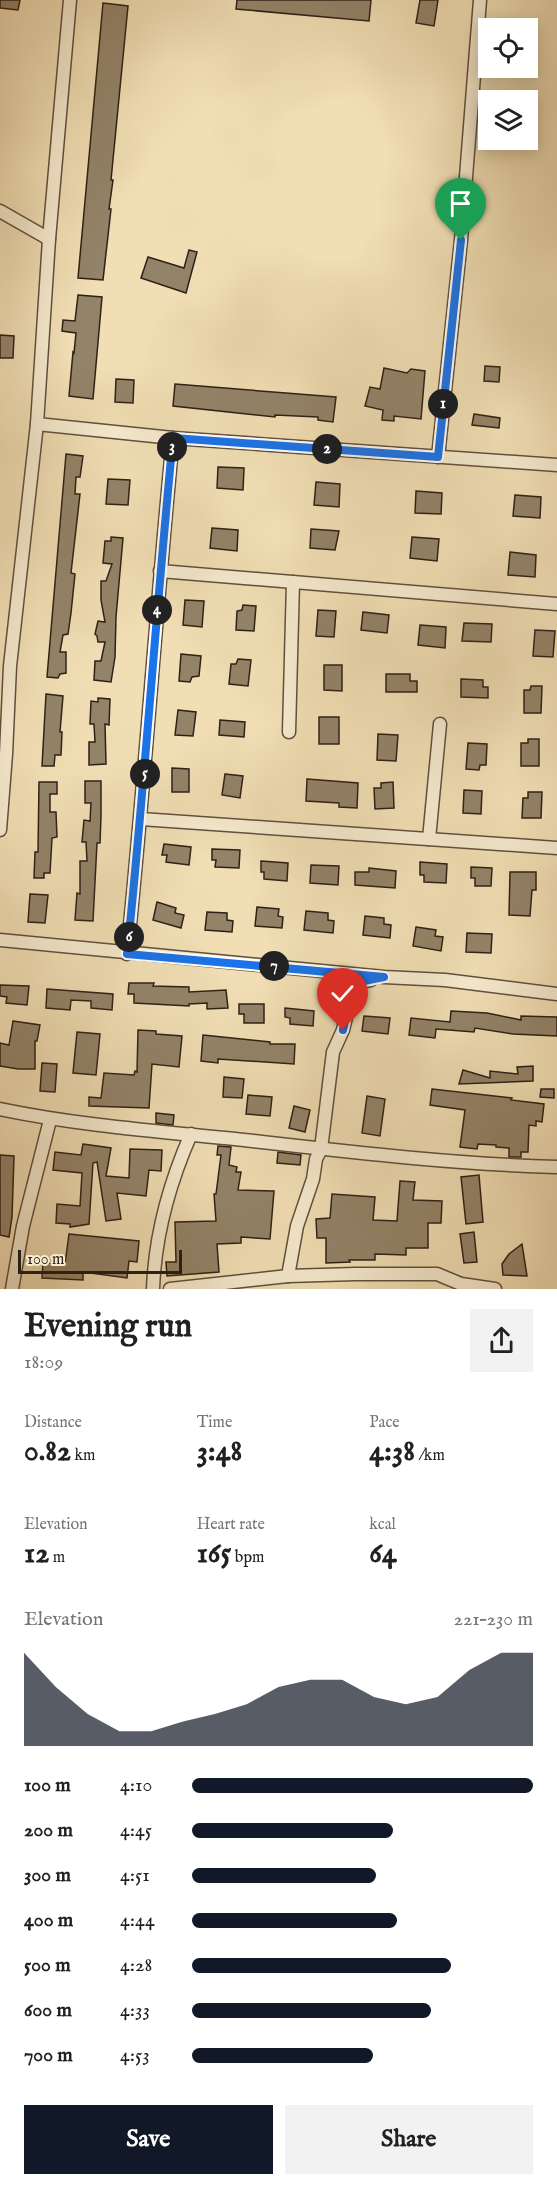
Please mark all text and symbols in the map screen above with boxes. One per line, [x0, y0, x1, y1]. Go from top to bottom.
map controls [478, 18, 538, 150]
button: locate [478, 18, 538, 78]
button: layers [478, 90, 538, 150]
pin [435, 178, 486, 240]
icon: arrive [444, 187, 477, 220]
pin: 1 [428, 389, 458, 419]
text: 1 [440, 394, 446, 414]
pin: 3 [157, 432, 187, 462]
pin: 2 [312, 434, 342, 464]
text: 3 [169, 437, 175, 457]
text: 2 [323, 439, 331, 459]
pin: 4 [142, 595, 172, 625]
text: 4 [153, 600, 161, 620]
pin: 5 [130, 759, 160, 789]
text: 5 [142, 764, 148, 784]
pin: 6 [114, 922, 144, 952]
text: 6 [126, 927, 132, 947]
pin: 7 [259, 951, 289, 981]
text: 7 [270, 956, 278, 976]
pin [317, 968, 368, 1030]
icon: check [326, 977, 359, 1010]
scale bar [18, 1247, 182, 1274]
text: 100 m [27, 1250, 64, 1270]
text: Evening run [24, 1306, 192, 1348]
button: share [470, 1309, 533, 1372]
text: 18:09 [24, 1350, 63, 1375]
text: Distance [24, 1413, 82, 1433]
text: Time [197, 1413, 232, 1433]
text: Pace [369, 1413, 400, 1433]
text: 0.82 [24, 1433, 71, 1471]
text: 3:48 [197, 1433, 242, 1471]
text: 4:38 [369, 1433, 415, 1471]
text: km [71, 1446, 95, 1466]
text: /km [415, 1446, 445, 1466]
text: Elevation [24, 1515, 87, 1535]
text: Heart rate [197, 1515, 265, 1535]
text: kcal [369, 1515, 396, 1535]
text: 12 [24, 1535, 49, 1573]
text: 165 [197, 1535, 231, 1573]
text: 64 [369, 1535, 397, 1573]
text: m [49, 1548, 65, 1568]
text: bpm [231, 1548, 264, 1568]
text: Elevation [24, 1607, 103, 1632]
text: 221–230 m [454, 1607, 533, 1632]
text: 100 m [24, 1773, 71, 1798]
text: 4:10 [120, 1773, 152, 1798]
text: 200 m [24, 1818, 73, 1843]
text: 4:45 [120, 1818, 152, 1843]
text: 300 m [24, 1863, 71, 1888]
text: 4:51 [120, 1863, 150, 1888]
text: 400 m [24, 1908, 73, 1933]
text: 4:44 [120, 1908, 155, 1933]
text: 500 m [24, 1953, 71, 1978]
text: 4:28 [120, 1953, 152, 1978]
text: 600 m [24, 1998, 72, 2023]
text: 4:33 [120, 1998, 150, 2023]
text: 700 m [24, 2043, 73, 2068]
text: 4:53 [120, 2043, 150, 2068]
button: Save [24, 2105, 273, 2174]
button: Share [285, 2105, 533, 2174]

